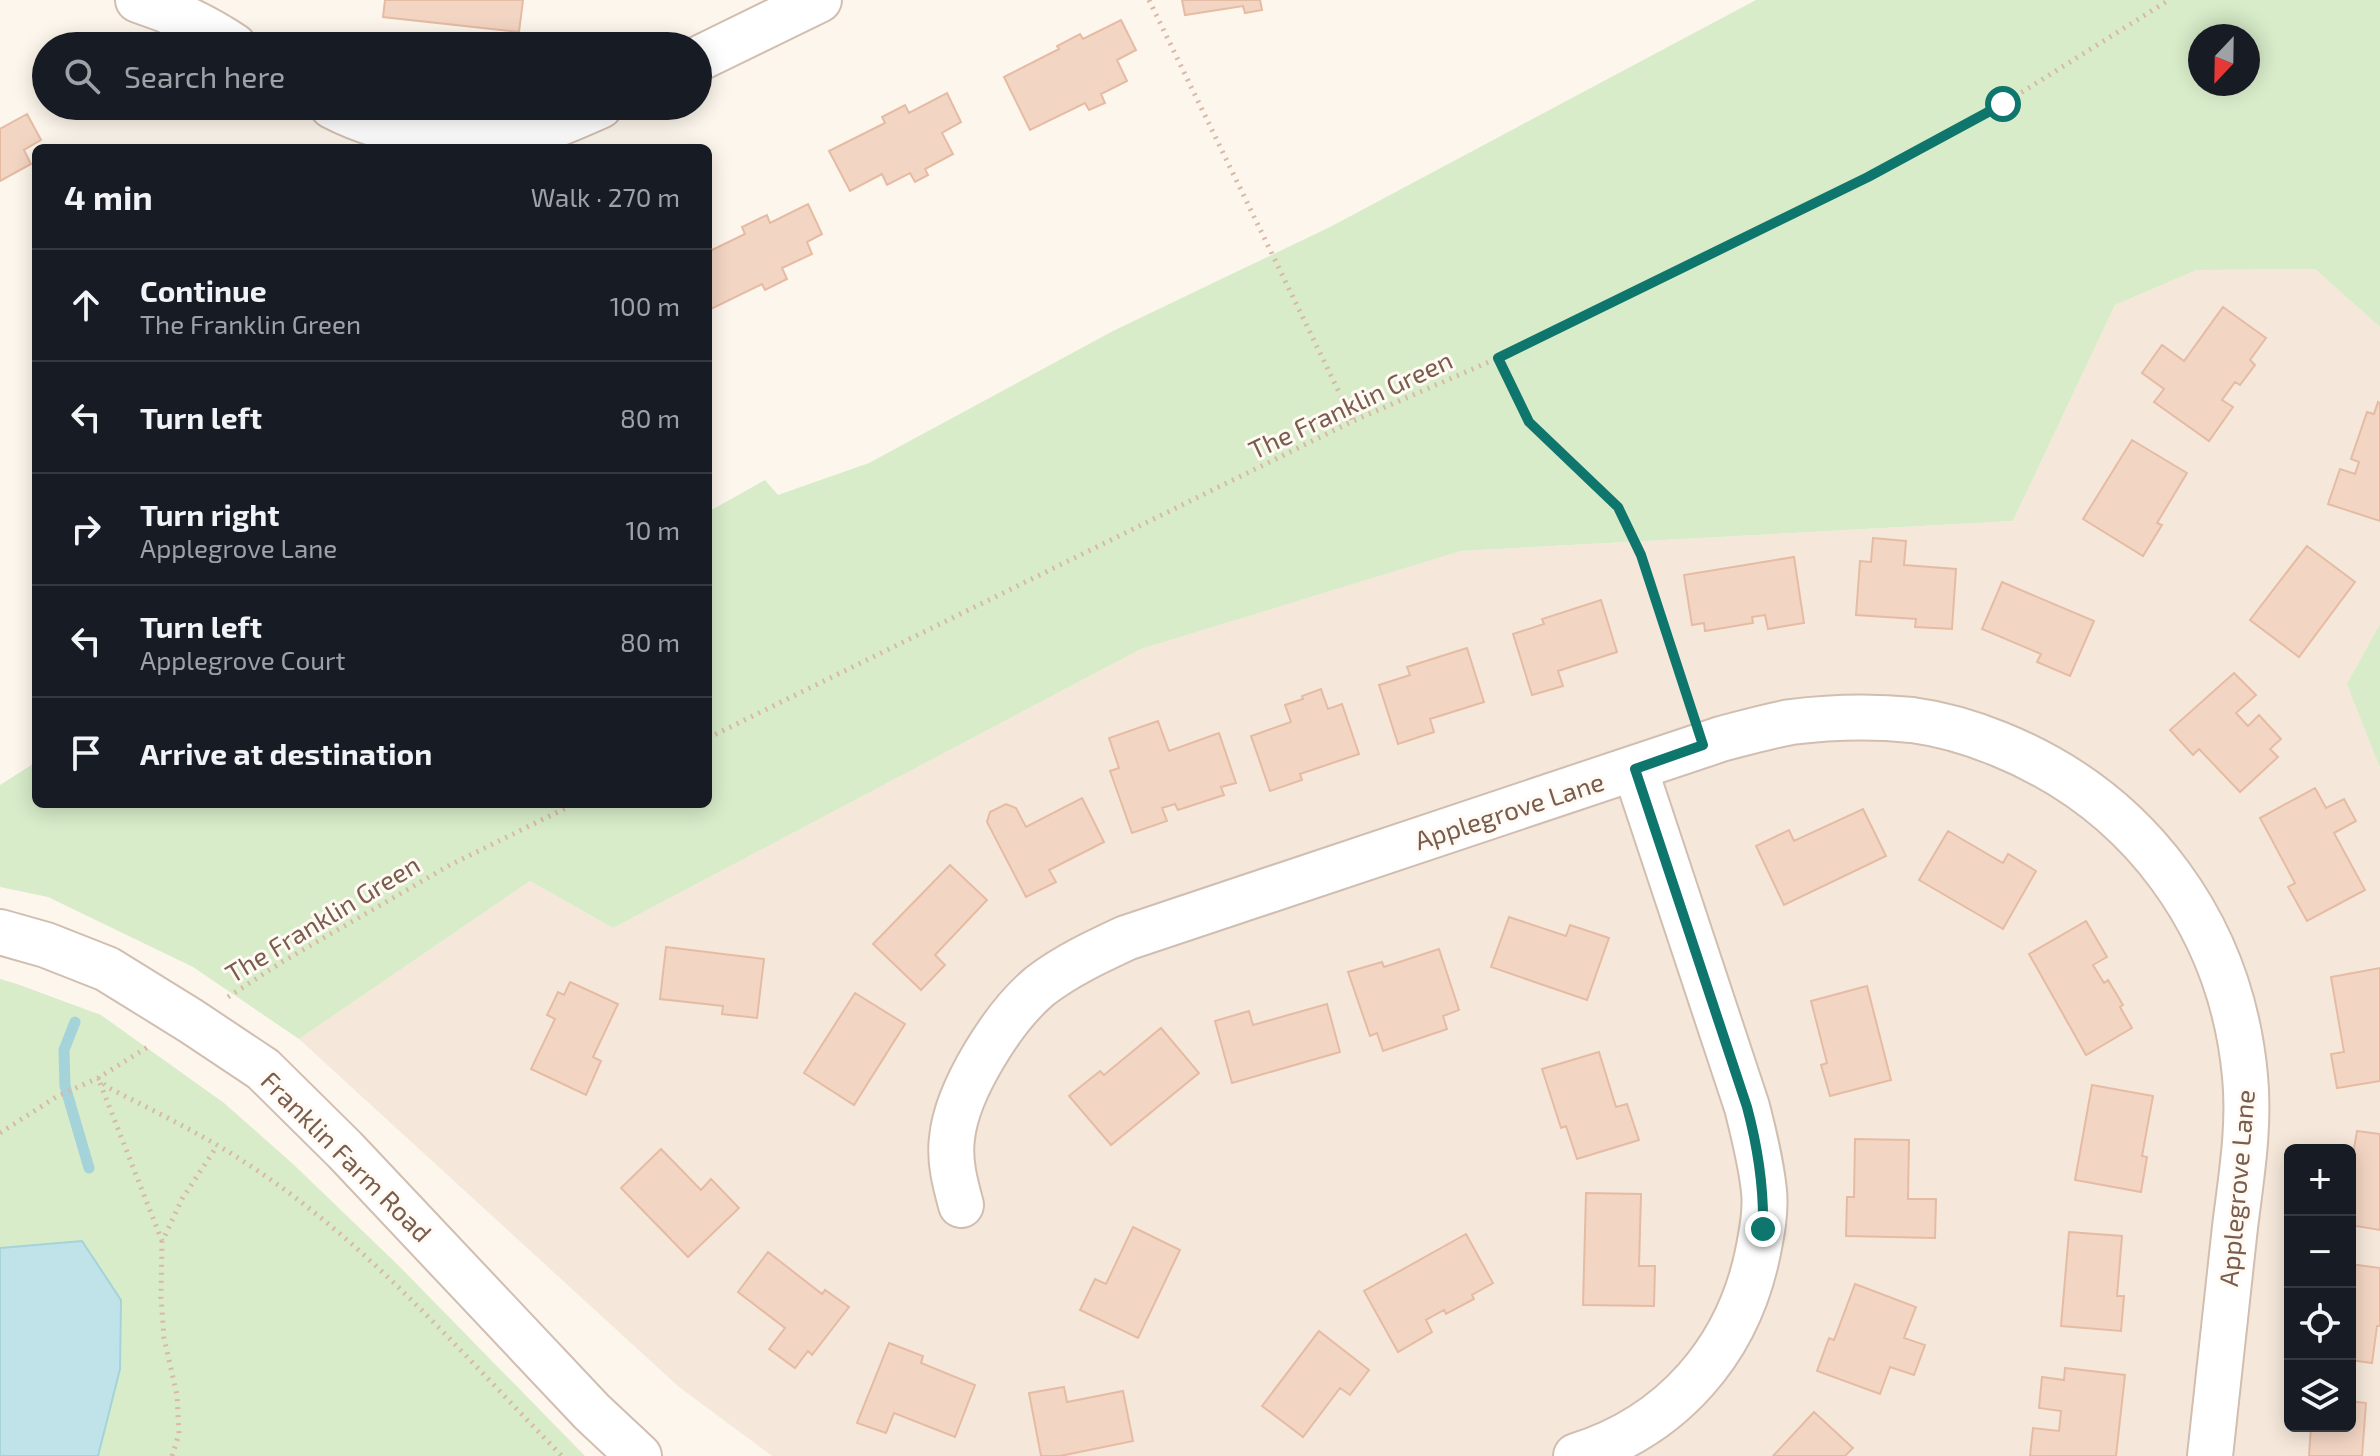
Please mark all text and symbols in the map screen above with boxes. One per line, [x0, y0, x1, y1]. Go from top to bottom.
north arrow [2188, 24, 2260, 96]
search box [32, 32, 712, 120]
icon: search [60, 54, 104, 98]
text: Search here [124, 58, 285, 94]
route start [1985, 86, 2021, 122]
text: 4 min [64, 176, 153, 217]
text: Walk · 270 m [531, 181, 680, 212]
text: Continue [140, 272, 267, 308]
icon: ahead [64, 283, 108, 327]
text: 100 m [610, 290, 680, 321]
text: The Franklin Green [140, 308, 361, 339]
street label: The Franklin Green [1243, 343, 1457, 465]
icon: left [64, 395, 108, 439]
text: Turn left [140, 399, 262, 435]
text: 80 m [620, 402, 680, 433]
text: Turn right [140, 496, 280, 532]
icon: right [64, 507, 108, 551]
text: 10 m [625, 514, 680, 545]
text: Applegrove Lane [140, 532, 337, 563]
text: Turn left [140, 608, 262, 644]
icon: left [64, 619, 108, 663]
text: 80 m [620, 626, 680, 657]
text: Applegrove Court [140, 644, 345, 675]
icon: arrive [64, 731, 108, 775]
text: Arrive at destination [140, 735, 432, 771]
street label: Applegrove Lane [1410, 765, 1608, 855]
street label: The Franklin Green [219, 848, 425, 988]
street label: Franklin Farm Road [255, 1064, 439, 1248]
street label: Applegrove Lane [2212, 1088, 2260, 1288]
map controls [2284, 1144, 2356, 1432]
button: + [2284, 1144, 2356, 1216]
route end [1745, 1211, 1781, 1247]
button: − [2284, 1216, 2356, 1288]
button: locate [2284, 1288, 2356, 1360]
button: layers [2284, 1360, 2356, 1432]

